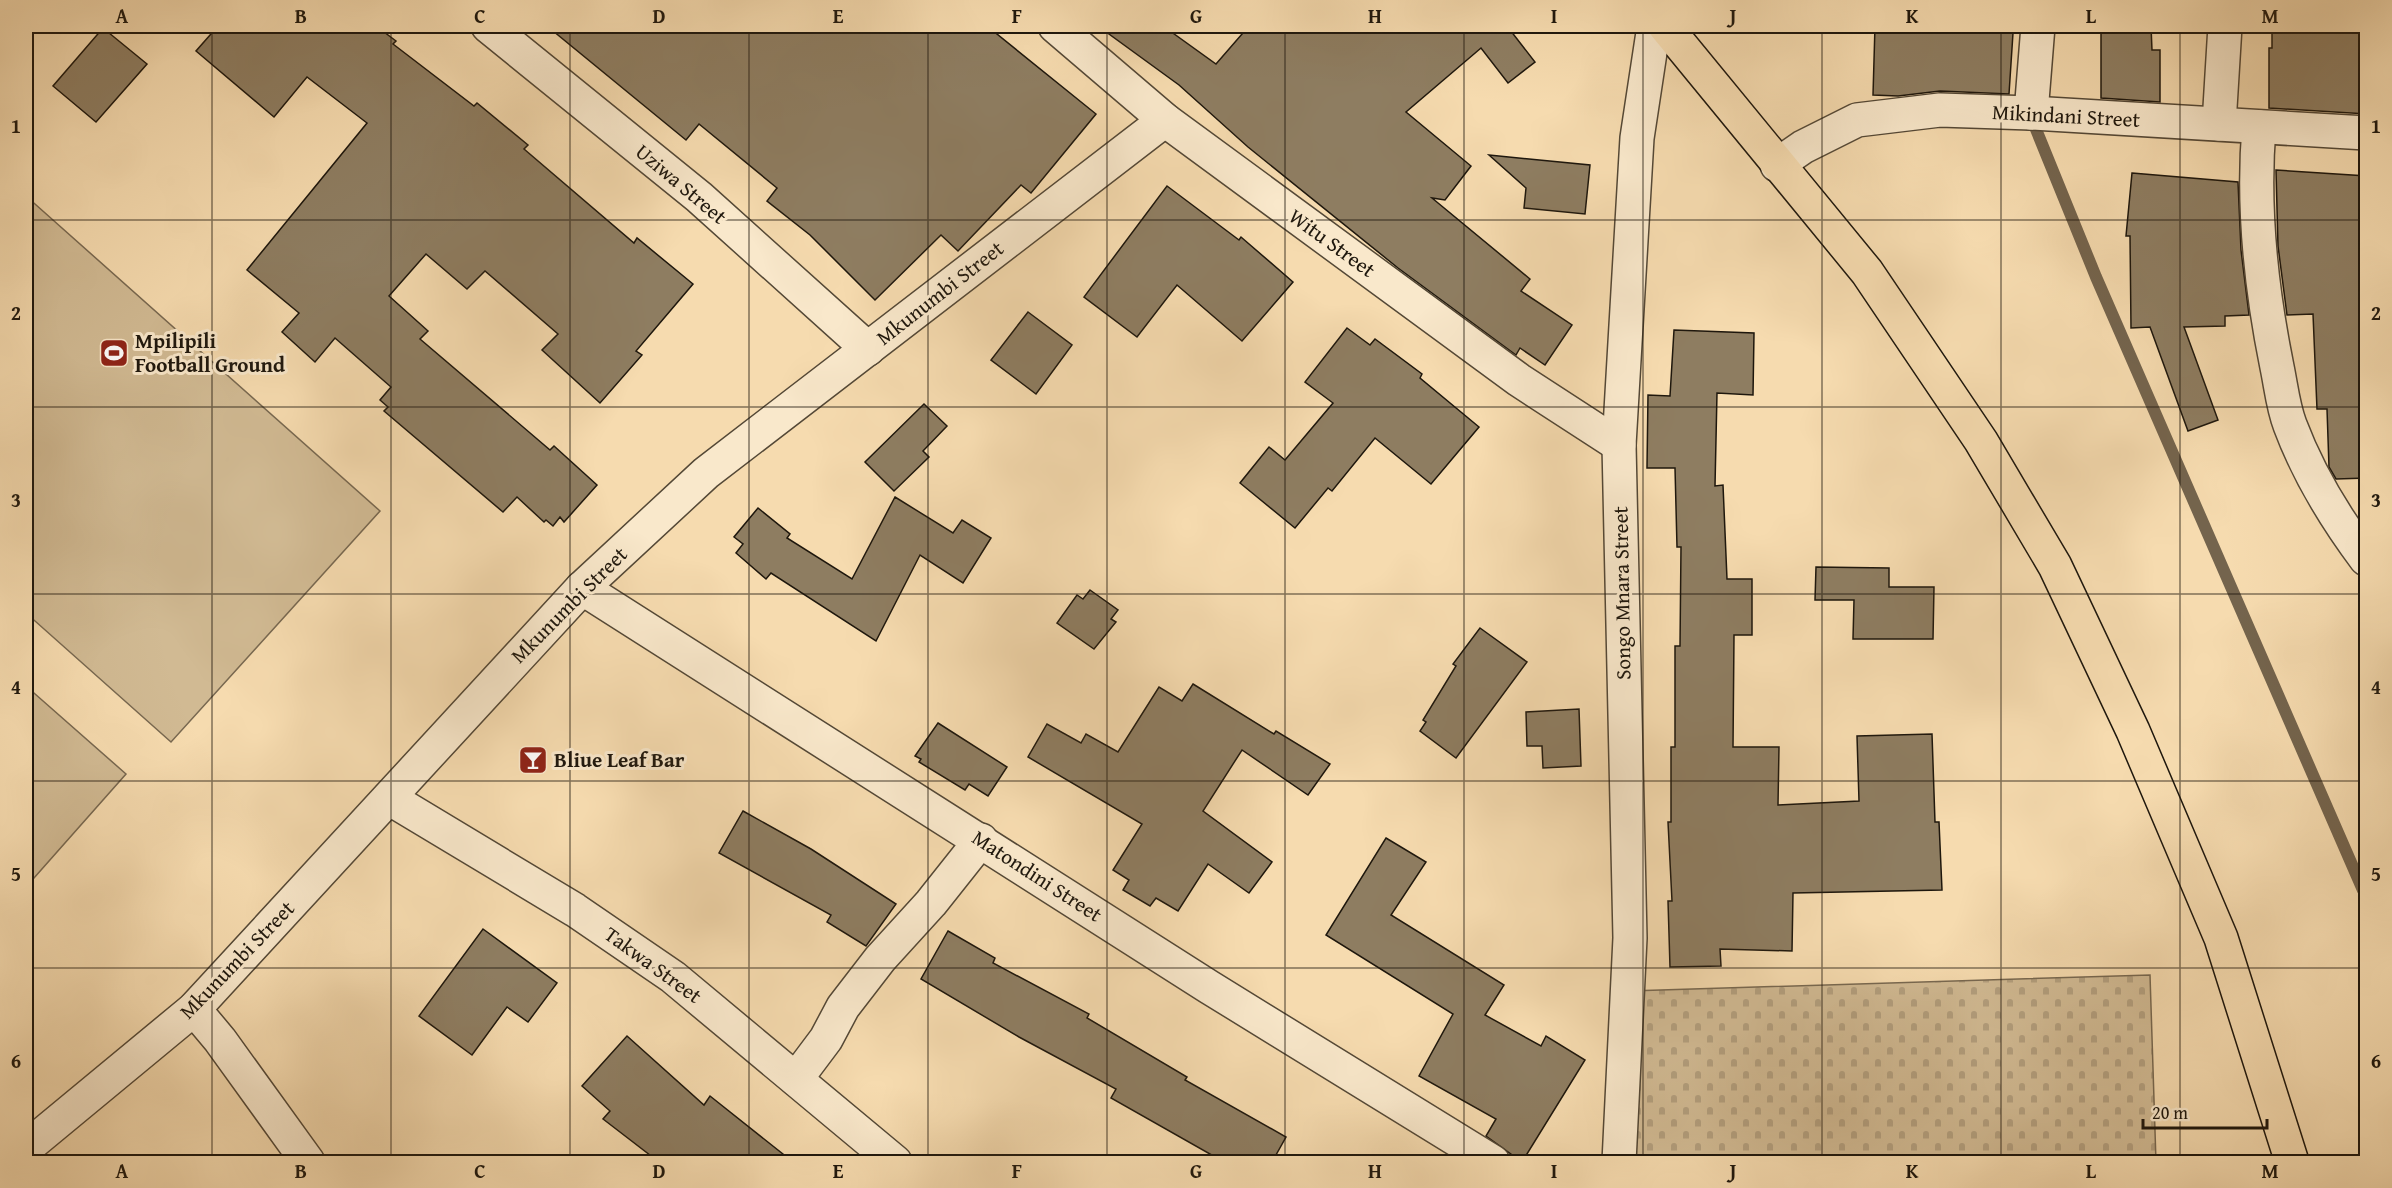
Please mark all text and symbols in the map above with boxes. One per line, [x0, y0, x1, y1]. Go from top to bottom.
text: A [116, 1, 129, 30]
text: B [295, 1, 307, 30]
text: C [474, 1, 486, 30]
text: D [652, 1, 666, 30]
text: E [833, 1, 844, 30]
text: F [1012, 1, 1022, 30]
text: G [1190, 1, 1202, 30]
text: H [1368, 1, 1382, 30]
text: I [1551, 1, 1557, 30]
text: J [1727, 1, 1737, 30]
text: K [1906, 1, 1919, 30]
text: L [2086, 1, 2097, 30]
text: M [2261, 1, 2279, 30]
street label: Mikindani Street [1991, 96, 2141, 135]
text: 1 [11, 111, 21, 140]
text: 1 [2371, 111, 2381, 140]
street label: Uziwa Street [629, 136, 734, 232]
street label: Witu Street [1283, 201, 1382, 285]
street label: Mkunumbi Street [869, 233, 1010, 352]
text: 2 [11, 298, 21, 327]
text: 2 [2371, 298, 2381, 327]
place label: Mpilipili Football Ground [135, 325, 285, 380]
sports icon: Mpilipili Football Ground [98, 337, 130, 369]
text: 3 [11, 485, 21, 514]
text: 3 [2371, 485, 2381, 514]
street label: Songo Mnara Street [1604, 505, 1639, 680]
street label: Mkunumbi Street [503, 539, 634, 670]
text: 4 [11, 672, 21, 701]
text: 4 [2371, 672, 2381, 701]
bar icon: Bliue Leaf Bar [517, 744, 549, 776]
place label: Bliue Leaf Bar [554, 744, 685, 775]
street label: Matondini Street [966, 822, 1109, 930]
text: 5 [11, 859, 21, 888]
text: 5 [2371, 859, 2381, 888]
street label: Mkunumbi Street [172, 893, 302, 1026]
street label: Takwa Street [598, 919, 709, 1011]
text: 6 [11, 1046, 21, 1075]
text: 6 [2371, 1046, 2381, 1075]
scale bar [2143, 1092, 2268, 1130]
text: 20 m [2152, 1099, 2188, 1126]
text: A [116, 1156, 129, 1185]
text: B [295, 1156, 307, 1185]
text: C [474, 1156, 486, 1185]
text: D [652, 1156, 666, 1185]
text: E [833, 1156, 844, 1185]
text: F [1012, 1156, 1022, 1185]
text: G [1190, 1156, 1202, 1185]
text: H [1368, 1156, 1382, 1185]
text: I [1551, 1156, 1557, 1185]
text: J [1727, 1156, 1737, 1185]
text: K [1906, 1156, 1919, 1185]
text: L [2086, 1156, 2097, 1185]
text: M [2261, 1156, 2279, 1185]

